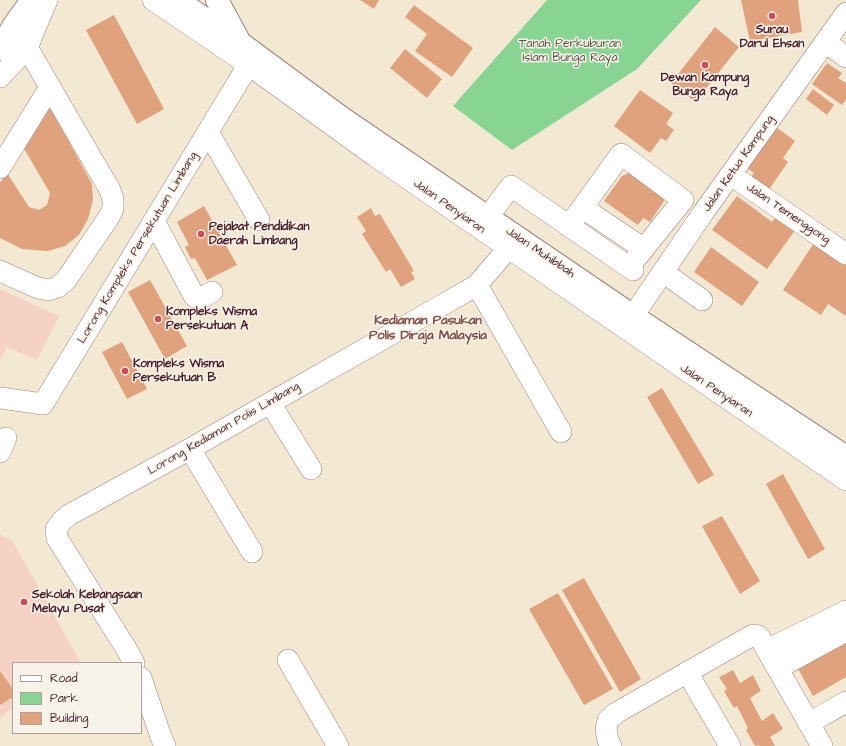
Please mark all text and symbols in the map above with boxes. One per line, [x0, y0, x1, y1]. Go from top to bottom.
marker: Surau Darul Ehsan [767, 11, 777, 21]
place label: Surau Darul Ehsan [740, 23, 804, 51]
park label: Tanah Perkuburan Islam Bunga Raya [519, 37, 621, 65]
marker: Dewan Kampung Bunga Raya [700, 60, 710, 70]
place label: Dewan Kampung Bunga Raya [661, 71, 749, 99]
street label: Jalan Ketua Kampung [700, 113, 778, 215]
street label: Lorong Kompleks Persekutuan Limbang [75, 150, 201, 346]
street label: Jalan Penyiaran [410, 177, 488, 237]
street label: Jalan Temenggong [743, 181, 833, 247]
place label: Pejabat Pendidikan Daerah Limbang [209, 220, 309, 248]
street label: Jalan Muhibbah [503, 225, 577, 281]
marker: Pejabat Pendidikan Daerah Limbang [196, 229, 206, 239]
place label: Kompleks Wisma Persekutuan A [166, 305, 257, 333]
district label: Kediaman Pasukan Polis Diraja Malaysia [369, 313, 487, 344]
marker: Kompleks Wisma Persekutuan A [153, 314, 163, 324]
place label: Kompleks Wisma Persekutuan B [133, 357, 224, 385]
street label: Jalan Penyiaran [677, 361, 755, 421]
marker: Kompleks Wisma Persekutuan B [120, 366, 130, 376]
street label: Lorong Kediaman Polis Limbang [146, 380, 302, 478]
place label: Sekolah Kebangsaan Melayu Pusat [32, 588, 142, 616]
marker: Sekolah Kebangsaan Melayu Pusat [19, 597, 29, 607]
legend [12, 662, 142, 734]
text: Road [50, 670, 78, 687]
text: Park [50, 690, 78, 707]
text: Building [50, 710, 88, 727]

